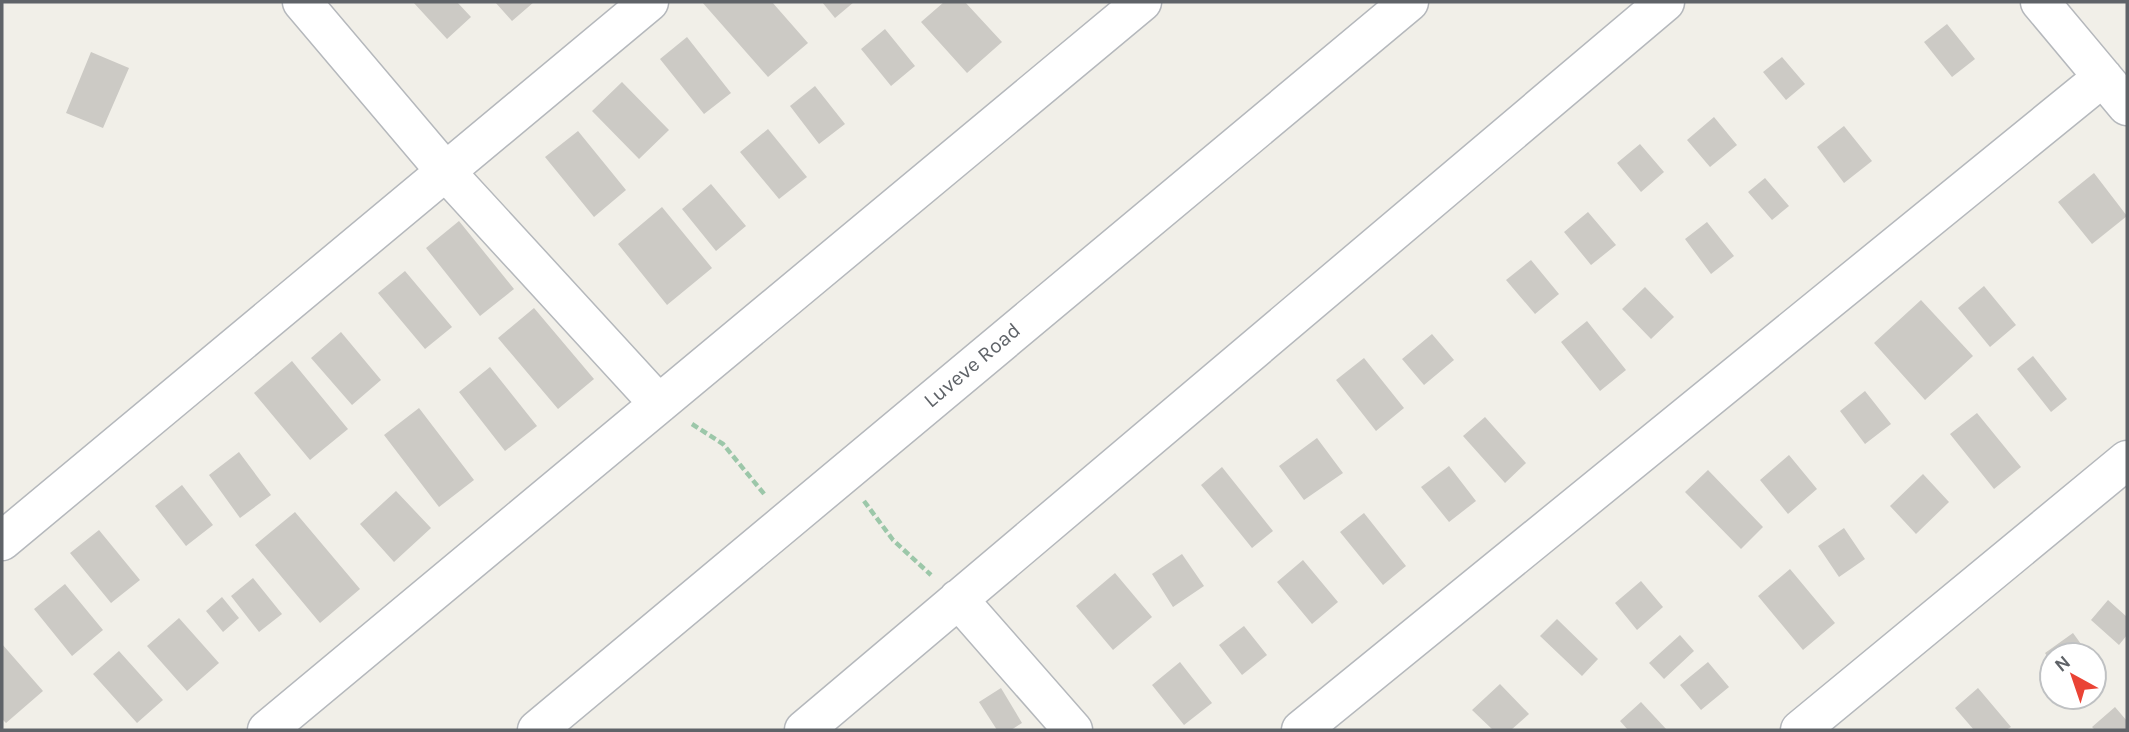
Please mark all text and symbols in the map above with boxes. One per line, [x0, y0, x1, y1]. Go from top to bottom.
street label: Luveve Road [919, 318, 1025, 412]
north arrow [2038, 641, 2108, 711]
text: N [2050, 651, 2075, 677]

